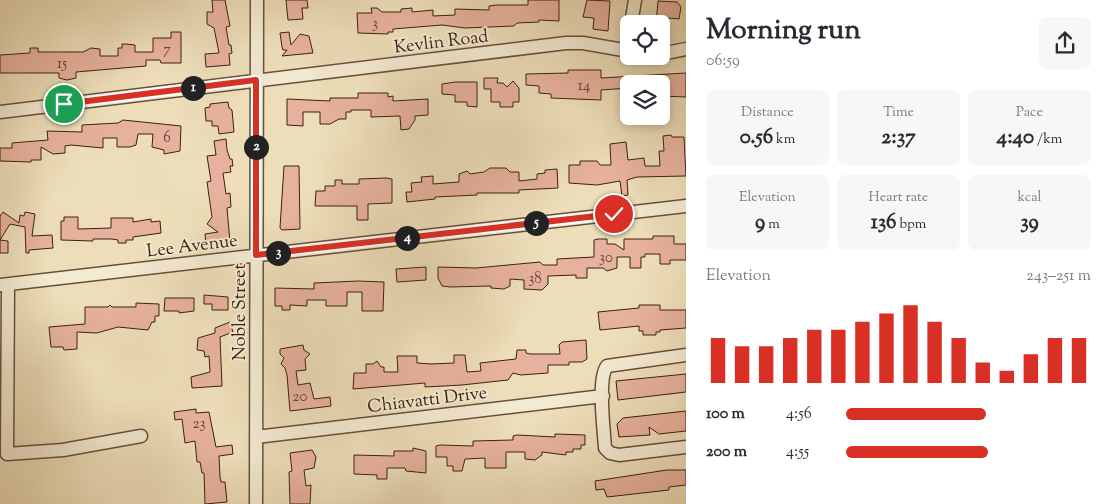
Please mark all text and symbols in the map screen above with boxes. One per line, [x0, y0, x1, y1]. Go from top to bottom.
text: Morning run [706, 11, 861, 51]
house number: 3 [372, 14, 378, 35]
map controls [620, 15, 670, 125]
button: locate [620, 15, 670, 65]
button: share [1039, 17, 1091, 69]
street label: Kevlin Road [393, 24, 490, 62]
house number: 7 [163, 40, 171, 61]
text: 06:59 [706, 50, 740, 73]
house number: 15 [57, 54, 67, 75]
button: layers [620, 75, 670, 125]
pin: 1 [180, 76, 206, 100]
house number: 14 [578, 76, 591, 97]
text: 1 [191, 78, 196, 98]
pin [43, 83, 85, 125]
icon: arrive [50, 90, 78, 118]
text: Distance [741, 103, 794, 123]
text: Time [883, 103, 914, 123]
text: Pace [1016, 103, 1043, 123]
text: 0.56 [740, 123, 773, 153]
text: 2:37 [881, 123, 916, 153]
text: 4:40 [997, 123, 1034, 153]
house number: 6 [163, 128, 171, 149]
text: km [773, 130, 795, 150]
text: /km [1034, 130, 1062, 150]
pin: 2 [244, 134, 268, 160]
text: 2 [253, 137, 260, 157]
text: Elevation [739, 188, 796, 208]
text: Heart rate [869, 188, 928, 208]
text: kcal [1017, 188, 1042, 208]
pin [593, 193, 635, 235]
icon: check [600, 200, 628, 228]
text: 9 [755, 208, 765, 238]
text: 136 [871, 208, 897, 238]
text: 39 [1020, 208, 1039, 238]
pin: 5 [524, 210, 548, 236]
text: 5 [534, 213, 539, 233]
text: m [765, 215, 780, 235]
text: bpm [897, 215, 926, 235]
pin: 4 [394, 226, 420, 250]
street label: Lee Avenue [145, 228, 239, 265]
text: 4 [404, 228, 411, 248]
pin: 3 [266, 240, 290, 266]
text: 3 [276, 243, 281, 263]
house number: 30 [599, 248, 613, 269]
street label: Noble Street [228, 263, 254, 361]
text: Elevation [706, 265, 771, 288]
text: 243–251 m [1026, 265, 1091, 288]
house number: 38 [528, 269, 542, 290]
street label: Chiavatti Drive [366, 381, 489, 421]
house number: 20 [293, 387, 308, 408]
text: 100 m [706, 403, 745, 426]
text: 4:56 [786, 403, 812, 426]
house number: 23 [192, 414, 206, 435]
text: 200 m [706, 441, 747, 464]
text: 4:55 [786, 441, 809, 464]

